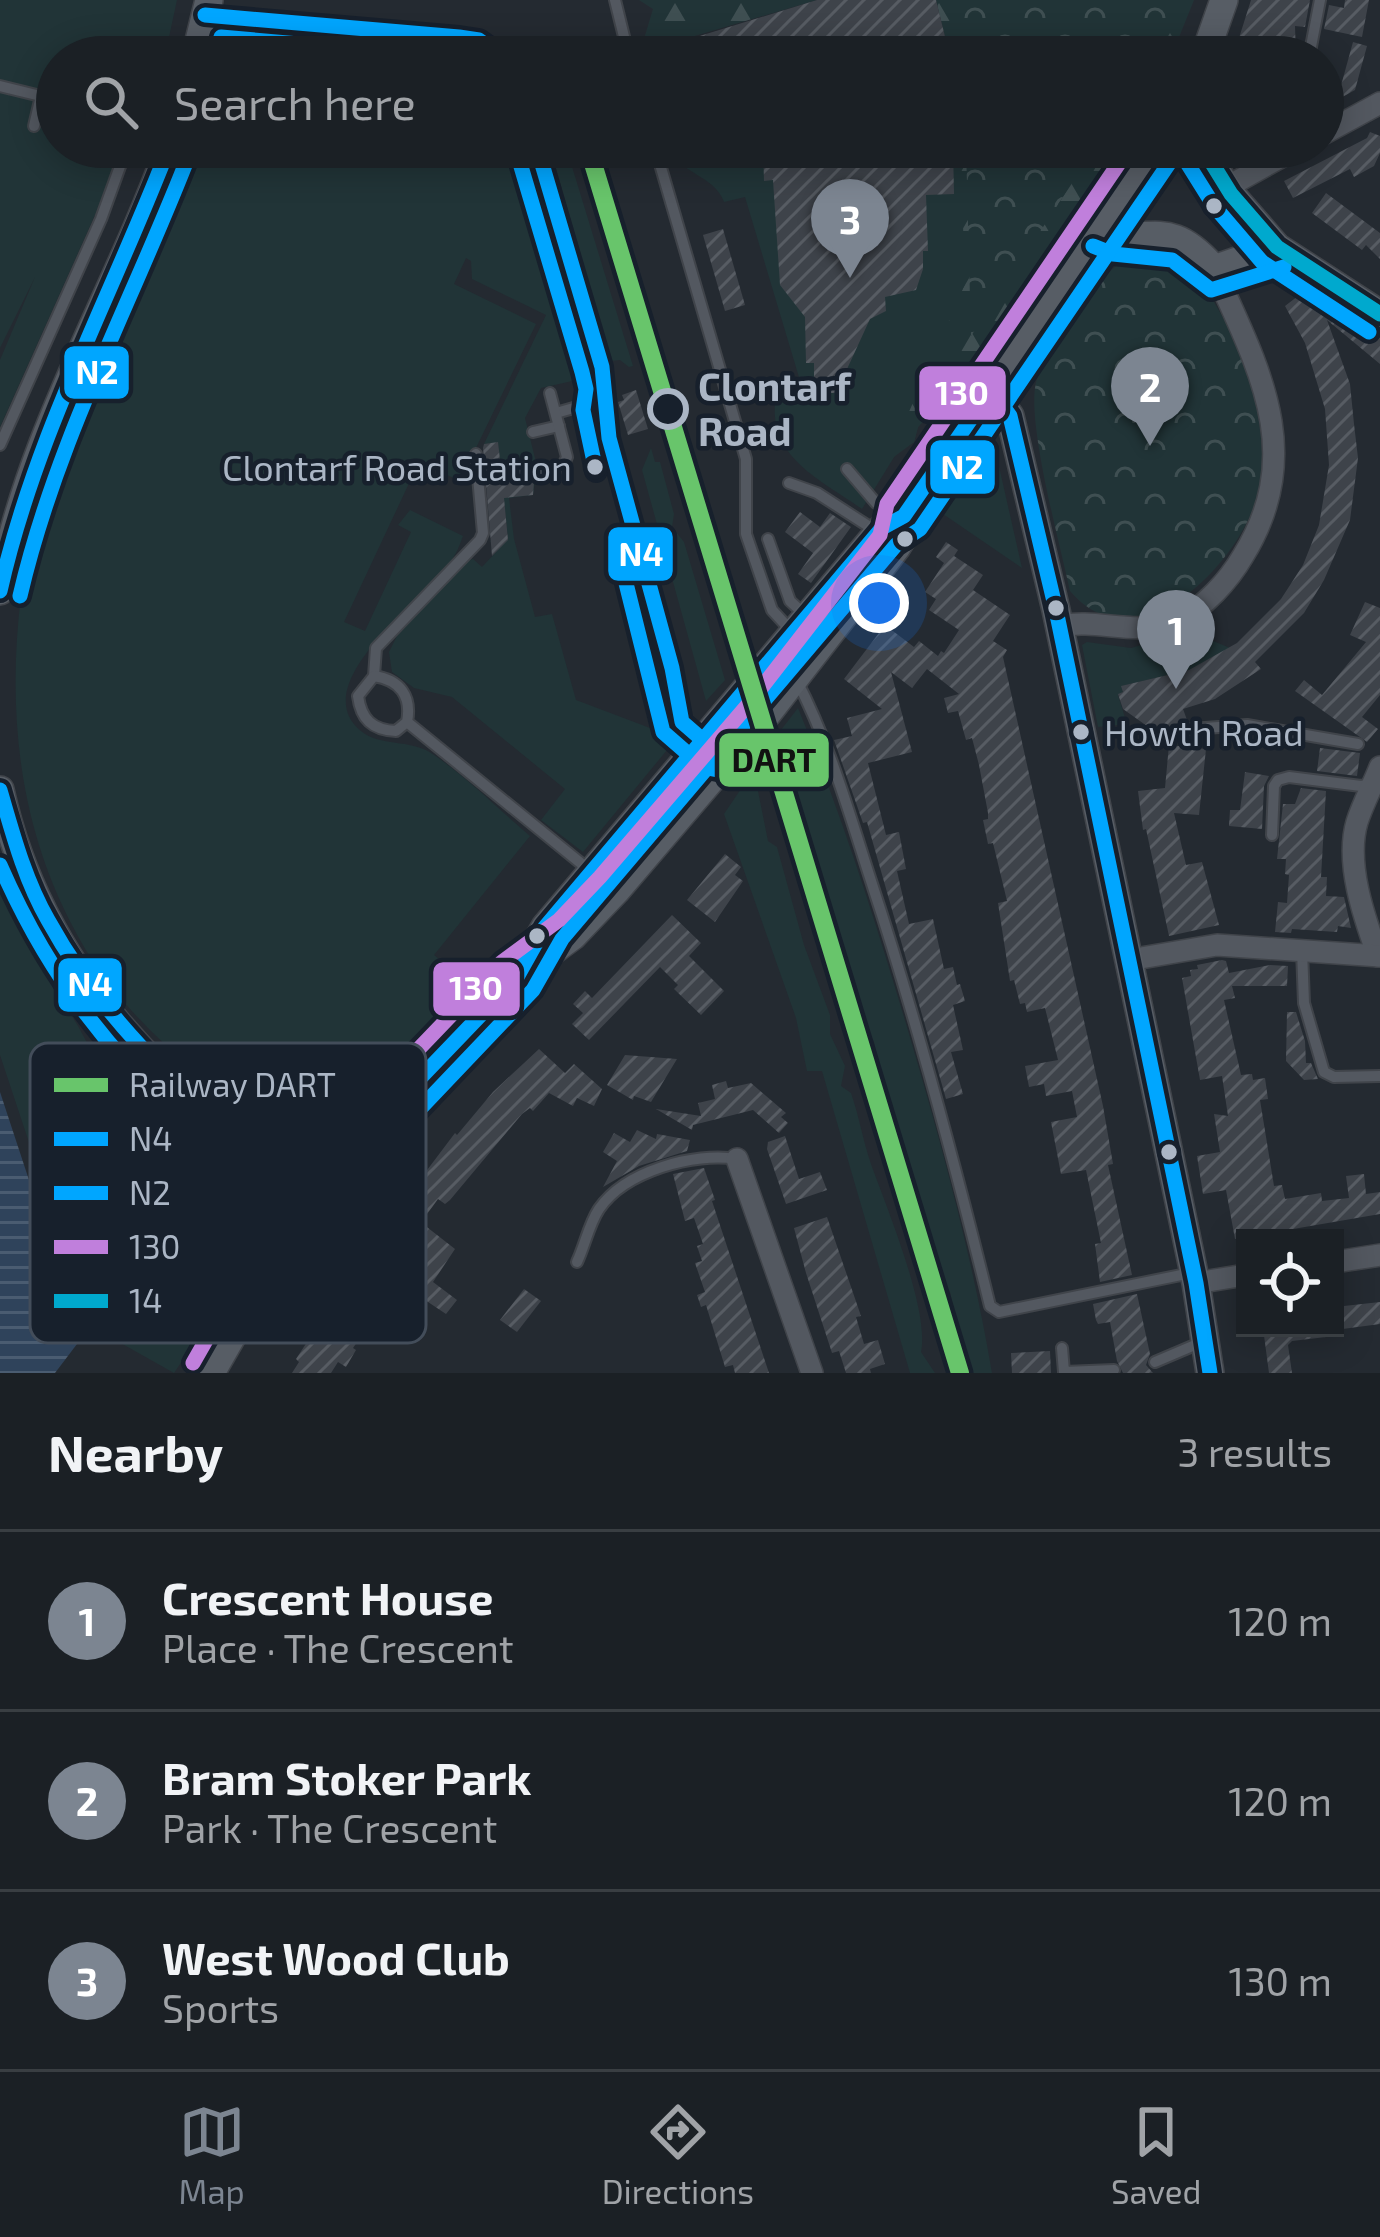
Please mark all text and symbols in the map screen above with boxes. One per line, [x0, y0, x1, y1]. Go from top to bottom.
search box [36, 36, 1344, 168]
icon: search [78, 69, 144, 135]
text: Search here [174, 75, 416, 129]
pin: 3 [811, 179, 889, 278]
unlabelled marker [1203, 195, 1225, 217]
line badge: N2 [62, 344, 131, 401]
pin: 2 [1111, 347, 1189, 446]
text: N2 [76, 351, 119, 391]
place label: Clontarf Road [698, 362, 852, 454]
line badge: 130 [917, 364, 1008, 422]
text: 130 [935, 372, 989, 412]
marker: Clontarf Road [649, 390, 687, 428]
line badge: N2 [928, 438, 997, 496]
place label: Clontarf Road Station [222, 445, 572, 488]
text: N2 [941, 446, 984, 486]
marker: Clontarf Road Station [584, 456, 606, 478]
line badge: N4 [606, 525, 675, 583]
unlabelled marker [894, 528, 916, 550]
text: N4 [619, 533, 663, 573]
your location [849, 573, 909, 633]
pin: 1 [1137, 590, 1215, 689]
unlabelled marker [1045, 597, 1067, 619]
place label: Howth Road [1104, 710, 1304, 753]
marker: Howth Road [1070, 721, 1092, 743]
line badge: DART [717, 731, 831, 789]
text: DART [732, 739, 817, 779]
unlabelled marker [526, 925, 548, 947]
line badge: N4 [56, 956, 124, 1014]
line badge: 130 [431, 960, 522, 1018]
text: N4 [68, 963, 112, 1003]
text: 130 [449, 967, 503, 1007]
legend [30, 1043, 426, 1343]
text: Railway DART [129, 1064, 336, 1104]
text: N4 [129, 1118, 173, 1158]
unlabelled marker [1158, 1141, 1180, 1163]
text: N2 [129, 1172, 171, 1212]
text: 130 [129, 1226, 180, 1266]
map controls [1236, 1229, 1344, 1337]
button: locate [1236, 1229, 1344, 1337]
text: 14 [129, 1280, 162, 1320]
text: Nearby [48, 1421, 223, 1482]
text: 3 results [1178, 1428, 1332, 1475]
text: Crescent House [162, 1570, 493, 1624]
text: 1 [79, 1597, 95, 1644]
text: 120 m [1228, 1597, 1332, 1644]
text: Place · The Crescent [162, 1624, 514, 1671]
text: Bram Stoker Park [162, 1750, 532, 1804]
text: 2 [76, 1777, 98, 1824]
text: 120 m [1228, 1777, 1332, 1824]
text: Park · The Crescent [162, 1804, 497, 1851]
text: West Wood Club [162, 1930, 510, 1984]
text: 3 [76, 1957, 98, 2004]
text: 130 m [1228, 1957, 1332, 2004]
text: Sports [162, 1984, 279, 2031]
tab: Map [179, 2099, 245, 2211]
tab: Directions [602, 2099, 754, 2211]
tab: Saved [1111, 2099, 1201, 2211]

